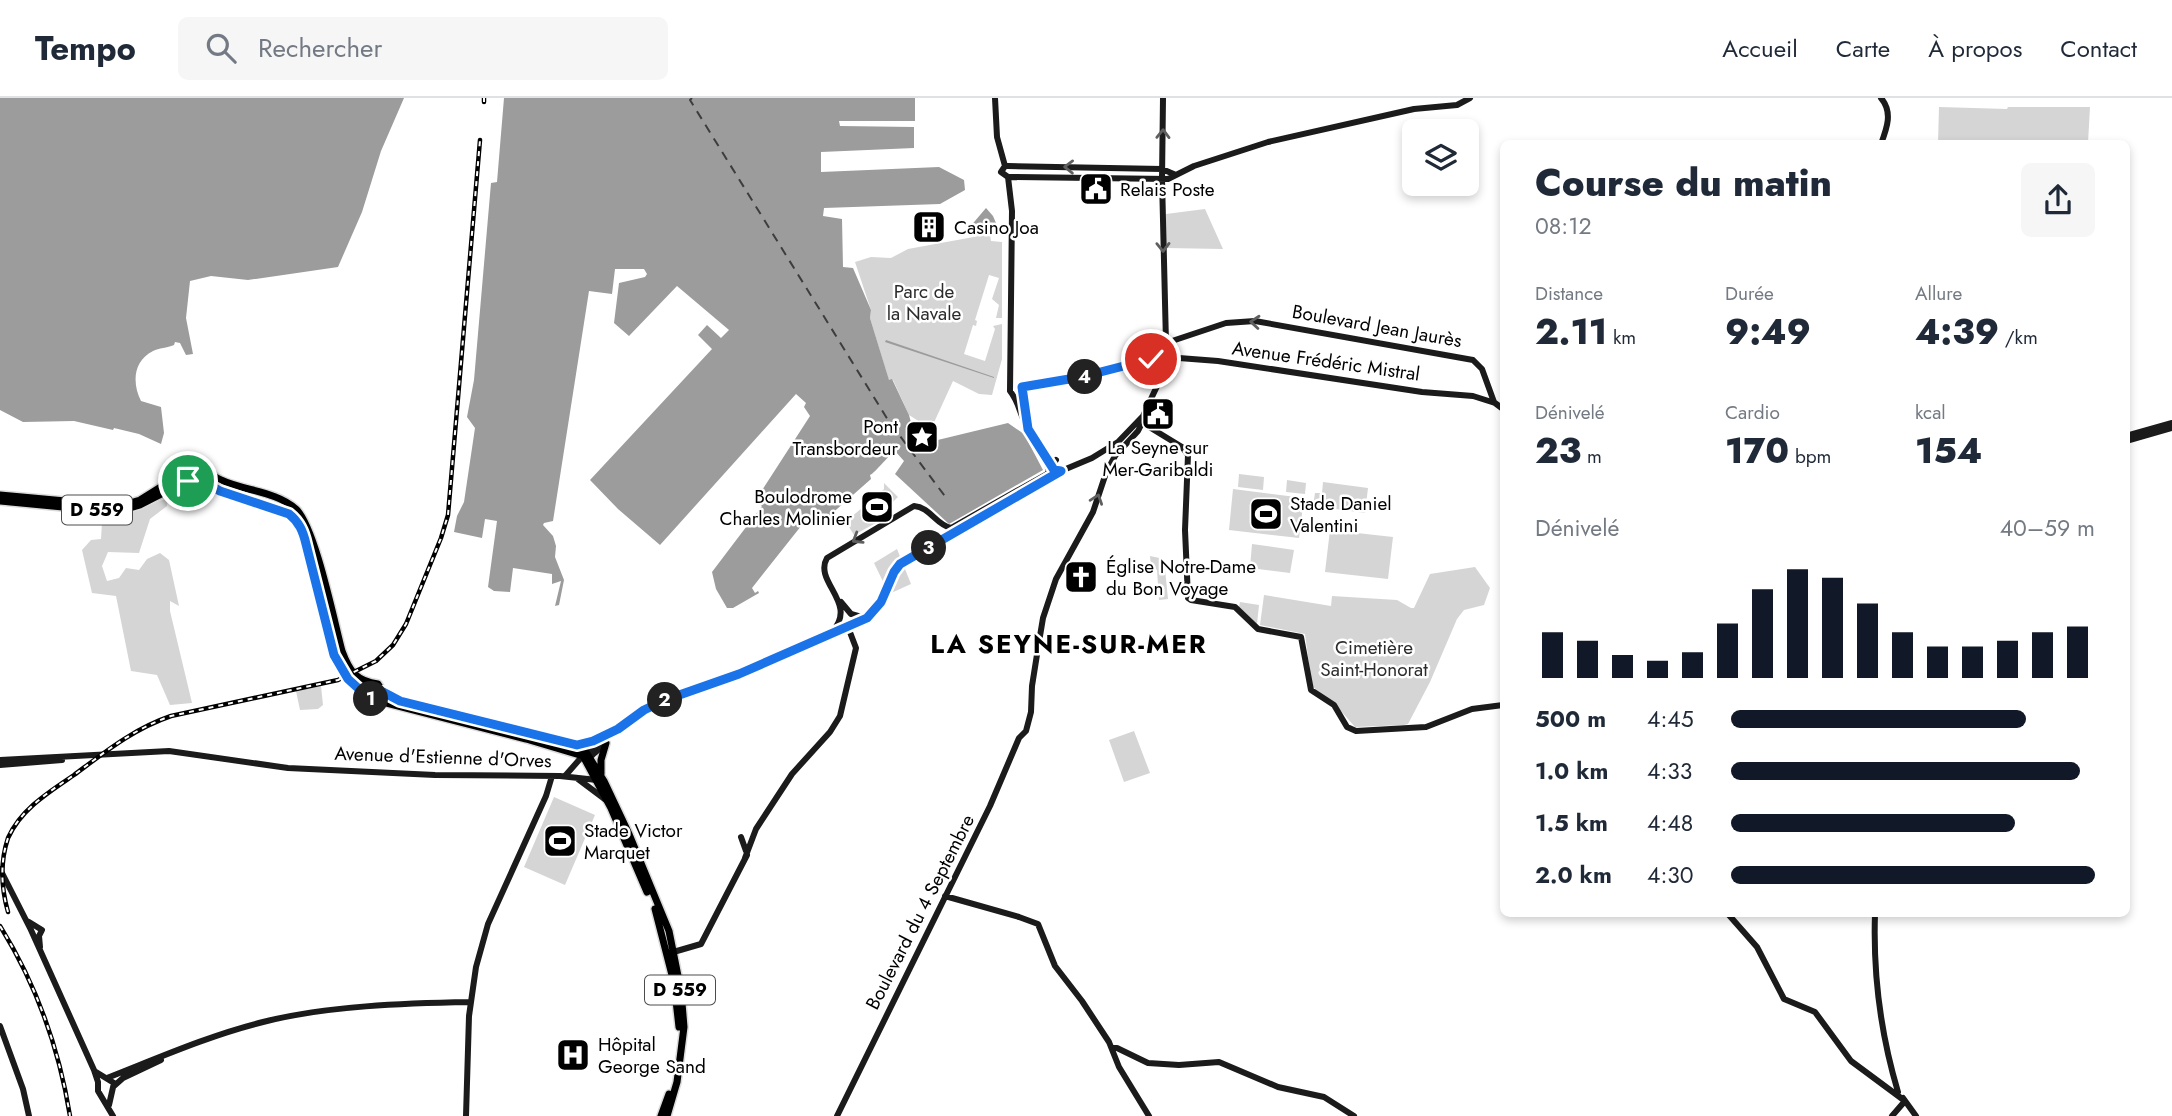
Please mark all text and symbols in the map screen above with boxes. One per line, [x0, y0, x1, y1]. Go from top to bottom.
search box [178, 17, 668, 80]
text: Tempo [35, 25, 136, 72]
icon: search [202, 29, 240, 67]
text: Rechercher [258, 29, 382, 67]
text: Accueil [1722, 31, 1798, 66]
text: Carte [1836, 31, 1890, 66]
text: À propos [1928, 31, 2022, 66]
text: Contact [2060, 31, 2137, 66]
map controls [1402, 119, 1479, 196]
button: layers [1402, 119, 1479, 196]
one-way arrow [1155, 128, 1171, 138]
text: Course du matin [1535, 155, 1832, 210]
one-way arrow [1063, 159, 1074, 175]
button: share [2021, 163, 2095, 237]
public building icon: Relais Poste [1077, 170, 1115, 208]
place label: Relais Poste [1120, 176, 1215, 203]
building icon: Casino Joa [910, 208, 948, 246]
text: 08:12 [1535, 209, 1592, 243]
place label: Casino Joa [954, 214, 1039, 241]
one-way arrow [1155, 242, 1171, 253]
park label: Parc de la Navale [887, 278, 962, 327]
text: Distance [1535, 280, 1603, 307]
text: Durée [1725, 280, 1774, 307]
text: Allure [1915, 280, 1962, 307]
street label: Boulevard Jean Jaurès [1290, 298, 1464, 354]
text: 2.11 [1535, 307, 1607, 357]
text: 9:49 [1725, 307, 1811, 357]
text: 4:39 [1915, 307, 1999, 357]
one-way arrow [1249, 315, 1260, 330]
text: km [1607, 324, 1636, 351]
text: /km [1999, 324, 2038, 351]
pin [1121, 329, 1181, 389]
street label: Avenue Frédéric Mistral [1230, 334, 1422, 388]
icon: check [1132, 340, 1170, 378]
pin: 4 [1068, 360, 1102, 394]
text: 4 [1078, 363, 1091, 390]
public building icon: La Seyne sur Mer-Garibaldi [1139, 395, 1177, 433]
text: Dénivelé [1535, 399, 1605, 426]
text: Cardio [1725, 399, 1780, 426]
text: kcal [1915, 399, 1946, 426]
place label: Pont Transbordeur [793, 413, 898, 462]
place icon: Pont Transbordeur [903, 418, 941, 456]
text: 23 [1535, 426, 1581, 476]
text: 170 [1725, 426, 1789, 476]
text: 154 [1915, 426, 1982, 476]
place label: La Seyne sur Mer-Garibaldi [1102, 434, 1214, 483]
text: m [1581, 443, 1602, 470]
text: bpm [1789, 443, 1831, 470]
pin [158, 451, 218, 511]
icon: arrive [169, 462, 207, 500]
place label: Boulodrome Charles Molinier [720, 483, 852, 532]
sports icon: Boulodrome Charles Molinier [858, 488, 896, 526]
place label: Stade Daniel Valentini [1290, 490, 1392, 539]
one-way arrow [1089, 494, 1103, 506]
sports icon: Stade Daniel Valentini [1247, 495, 1285, 533]
road number: D 559 [62, 496, 132, 524]
text: Dénivelé [1535, 511, 1619, 545]
text: 40–59 m [2000, 511, 2095, 545]
one-way arrow [852, 531, 865, 544]
pin: 3 [912, 531, 946, 566]
text: 3 [923, 534, 934, 561]
place label: Église Notre-Dame du Bon Voyage [1106, 553, 1256, 602]
church icon: Église Notre-Dame du Bon Voyage [1062, 558, 1100, 596]
district label: LA SEYNE-SUR-MER [930, 625, 1208, 663]
park label: Cimetière Saint-Honorat [1320, 634, 1428, 683]
pin: 1 [354, 682, 388, 716]
pin: 2 [648, 682, 682, 718]
text: 1 [366, 685, 375, 712]
text: 2 [658, 686, 671, 713]
text: 500 m [1535, 702, 1606, 736]
text: 4:45 [1647, 702, 1694, 736]
street label: Avenue d'Estienne d'Orves [334, 740, 552, 774]
text: 1.0 km [1535, 754, 1608, 788]
text: 4:33 [1647, 754, 1692, 788]
text: 1.5 km [1535, 806, 1608, 840]
text: 4:48 [1647, 806, 1693, 840]
street label: Boulevard du 4 Septembre [859, 810, 981, 1014]
place label: Stade Victor Marquet [584, 817, 683, 866]
sports icon: Stade Victor Marquet [541, 822, 579, 860]
text: 2.0 km [1535, 858, 1612, 892]
text: 4:30 [1647, 858, 1694, 892]
road number: D 559 [645, 976, 715, 1004]
place label: Hôpital George Sand [598, 1031, 706, 1080]
hospital icon: Hôpital George Sand [554, 1036, 592, 1074]

